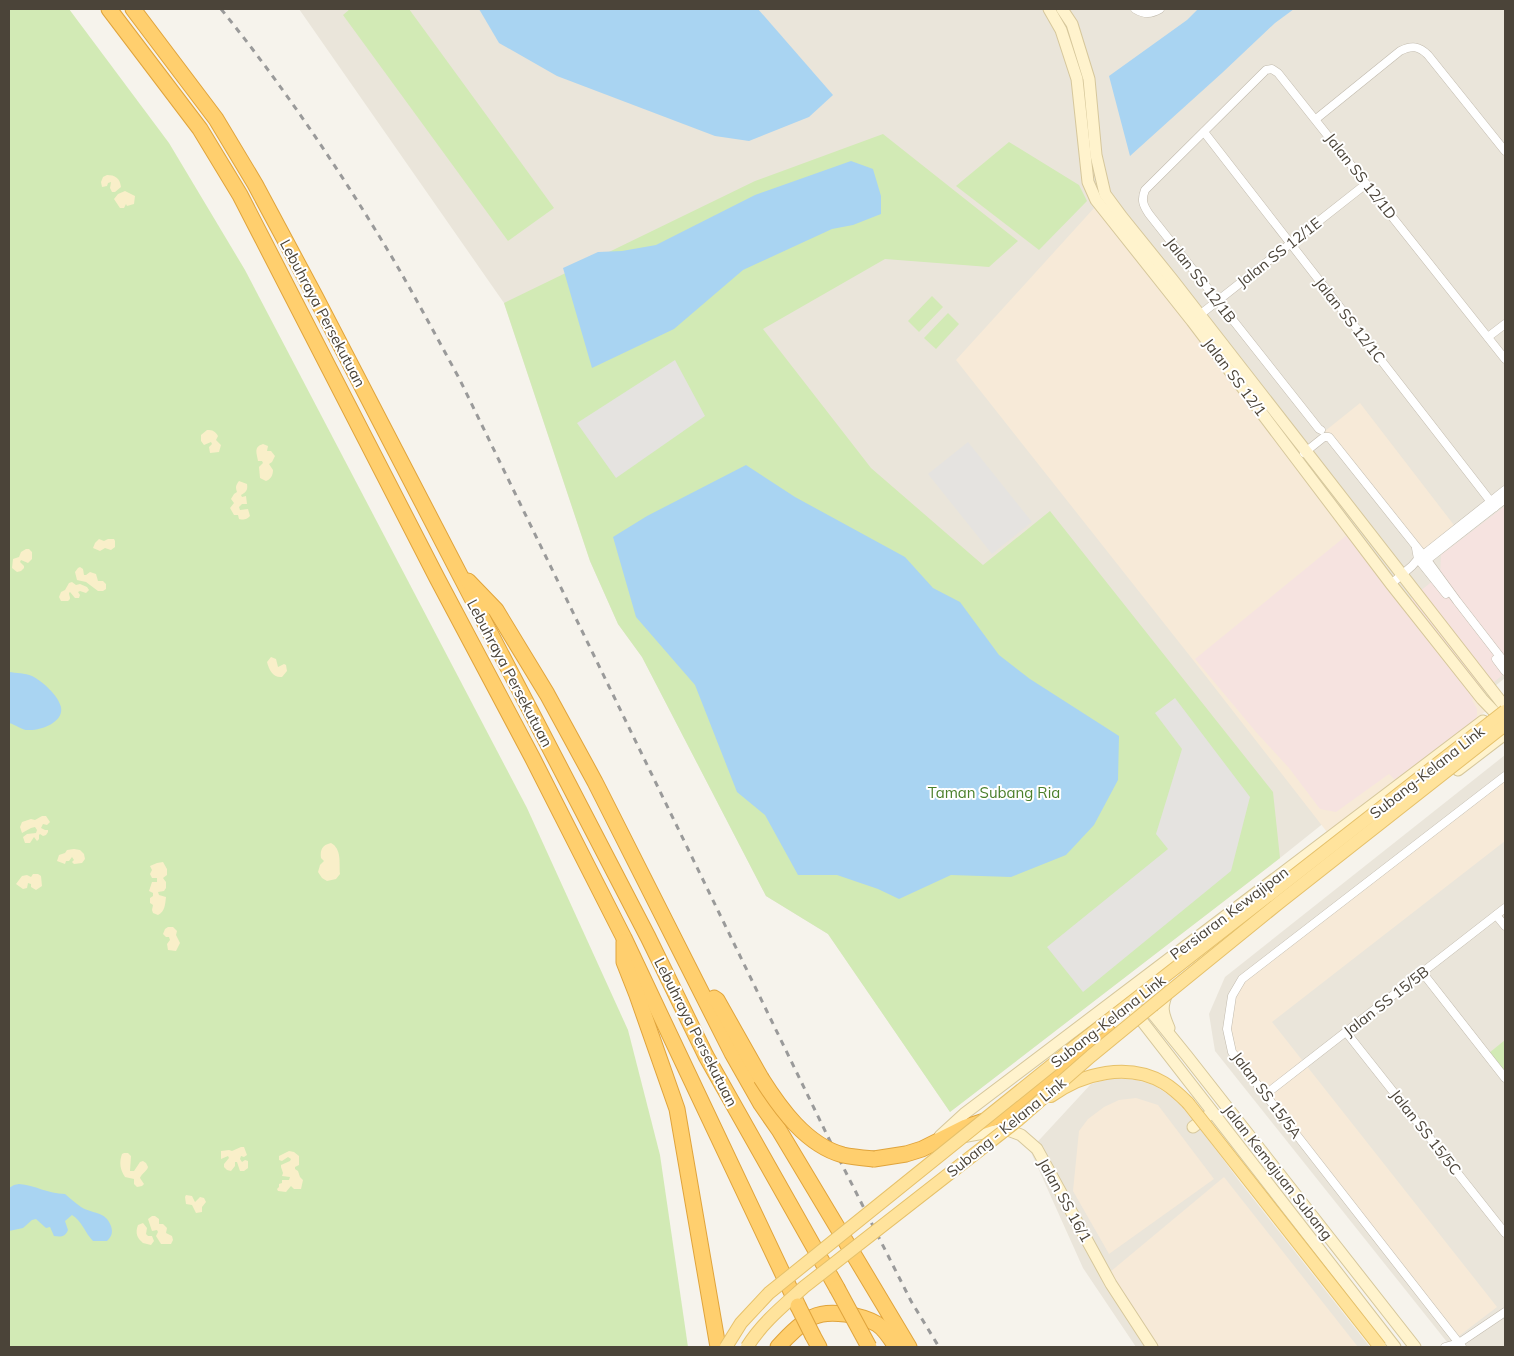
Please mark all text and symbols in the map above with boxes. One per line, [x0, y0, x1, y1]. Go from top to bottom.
street label: Jalan SS 12/1D [1321, 129, 1401, 223]
street label: Jalan SS 12/1E [1233, 213, 1325, 291]
street label: Jalan SS 12/1B [1162, 233, 1240, 327]
street label: Lebuhraya Persekutuan [276, 236, 370, 390]
street label: Jalan SS 12/1C [1311, 273, 1389, 367]
street label: Jalan SS 12/1 [1199, 334, 1271, 420]
street label: Lebuhraya Persekutuan [463, 596, 557, 750]
street label: Subang-Kelana Link [1366, 721, 1488, 823]
park label: Taman Subang Ria [928, 783, 1060, 802]
street label: Persiaran Kewajipan [1166, 862, 1292, 964]
street label: Lebuhraya Persekutuan [650, 954, 742, 1110]
street label: Jalan SS 15/5B [1339, 962, 1433, 1040]
street label: Subang-Kelana Link [1047, 970, 1169, 1072]
street label: Jalan SS 15/5A [1228, 1048, 1306, 1142]
street label: Subang - Kelana Link [942, 1073, 1070, 1181]
street label: Jalan SS 15/5C [1387, 1085, 1465, 1179]
street label: Jalan Kemajuan Subang [1219, 1100, 1337, 1244]
street label: Jalan SS 16/1 [1034, 1155, 1096, 1245]

